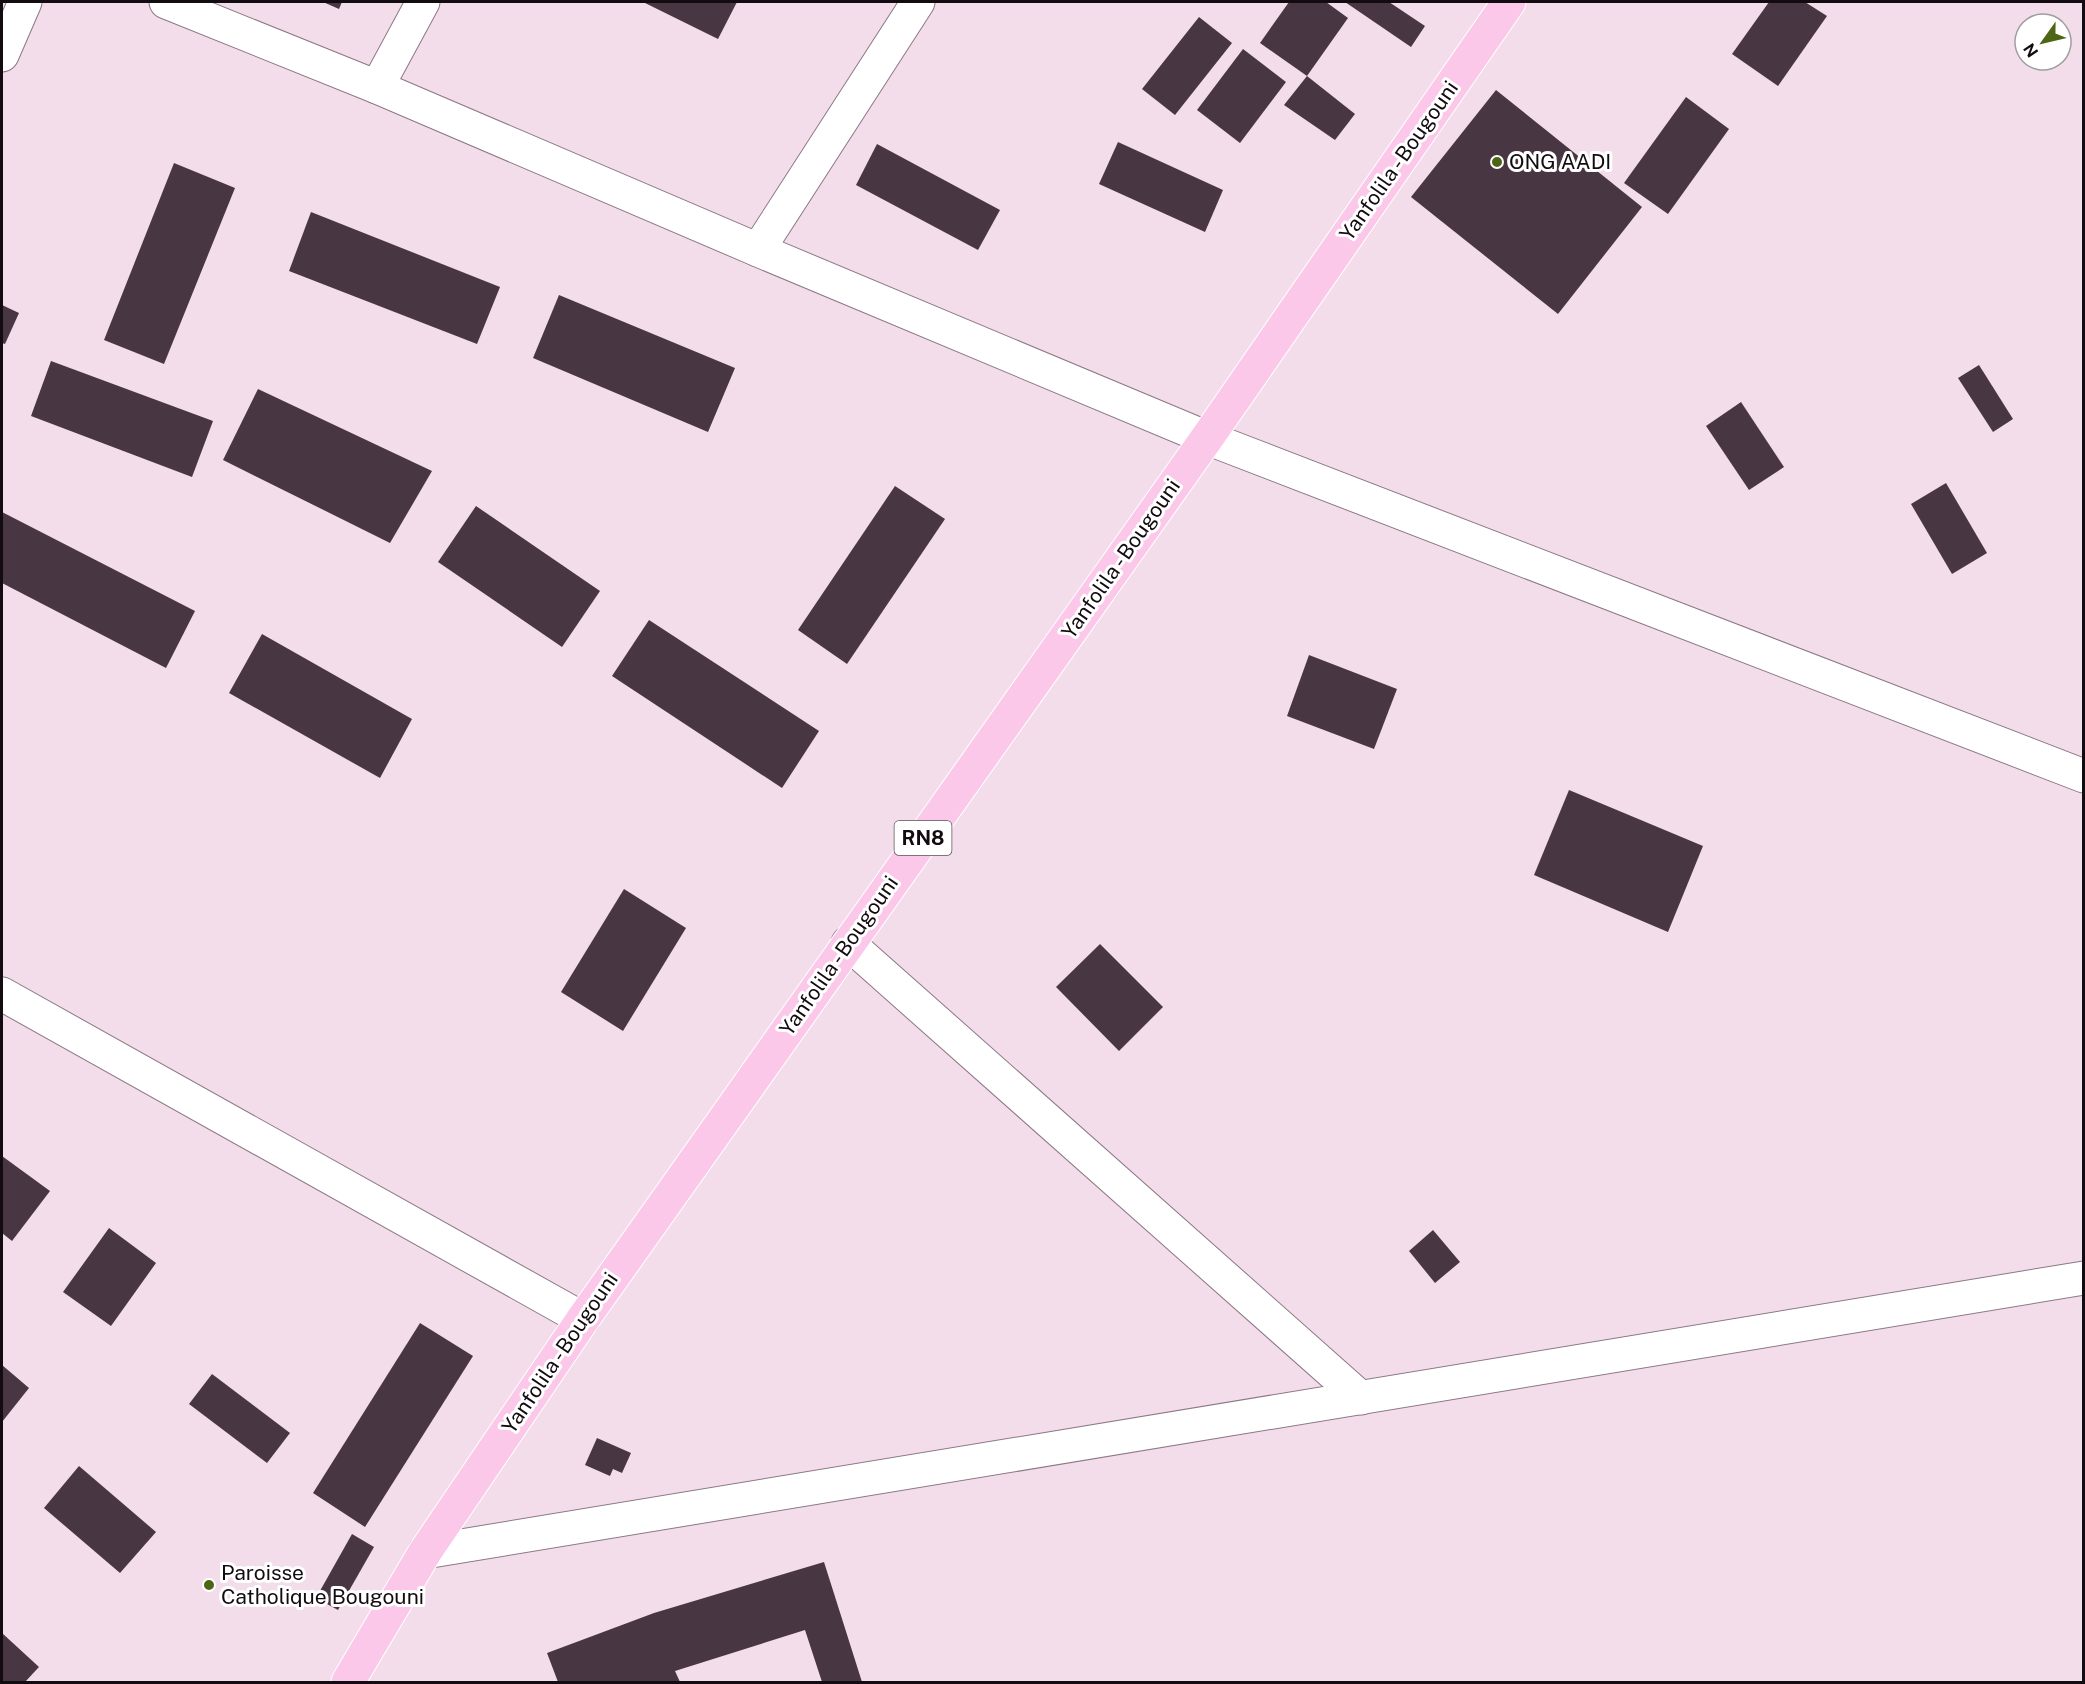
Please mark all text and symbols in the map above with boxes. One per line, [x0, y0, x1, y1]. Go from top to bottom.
north arrow [2013, 12, 2073, 72]
text: N [2020, 40, 2042, 61]
street label: Yanfolila - Bougouni [1334, 76, 1463, 245]
place label: ONG AADI [1509, 149, 1611, 174]
marker: ONG AADI [1490, 155, 1504, 169]
street label: Yanfolila - Bougouni [1056, 474, 1185, 643]
road number: RN8 [894, 821, 952, 855]
street label: Yanfolila - Bougouni [774, 871, 903, 1040]
street label: Yanfolila - Bougouni [496, 1267, 623, 1438]
place label: Paroisse Catholique Bougouni [221, 1560, 424, 1609]
marker: Paroisse Catholique Bougouni [202, 1578, 216, 1592]

